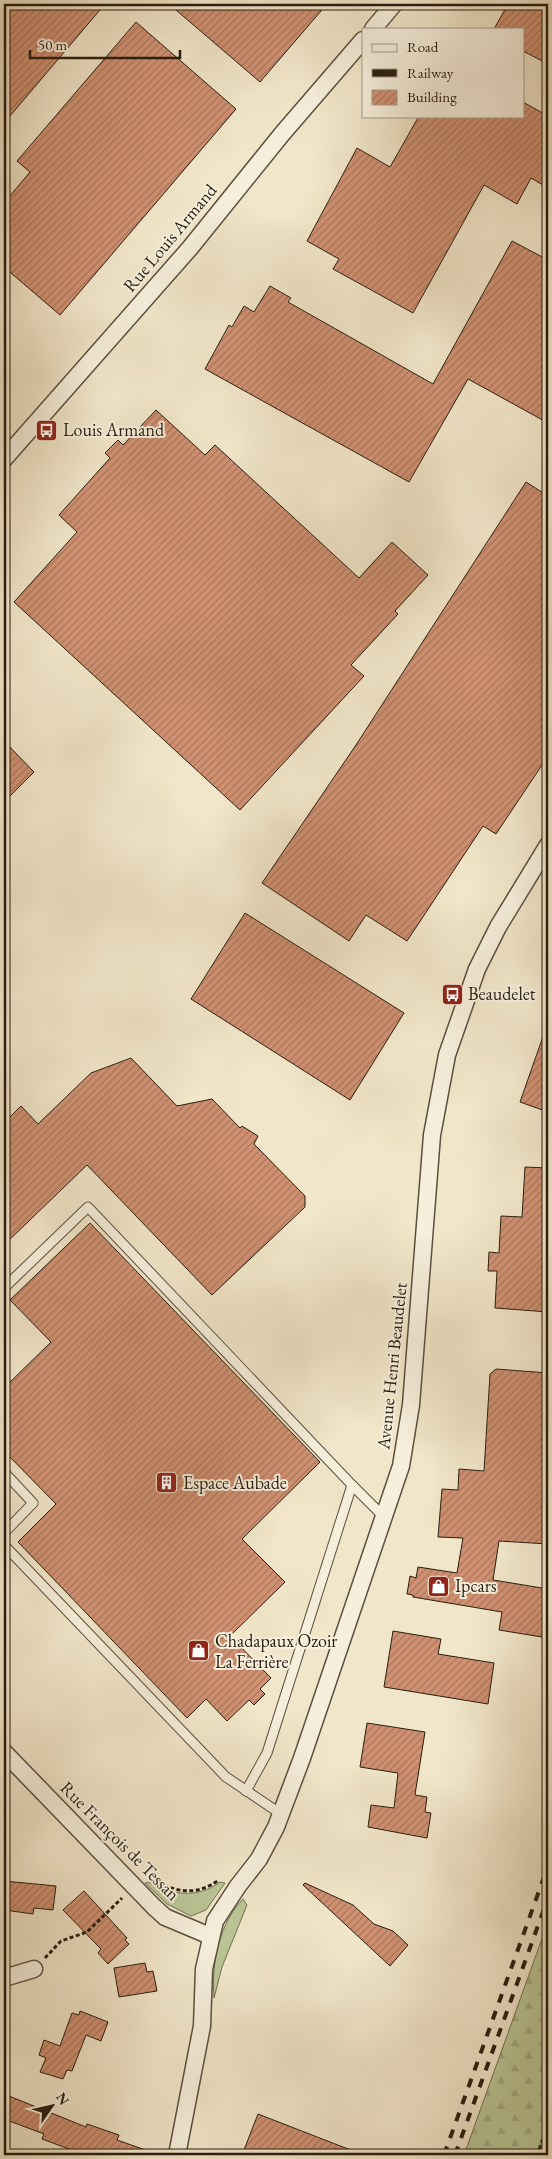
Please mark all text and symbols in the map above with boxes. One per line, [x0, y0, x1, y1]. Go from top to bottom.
scale bar [30, 28, 180, 60]
legend [362, 28, 524, 118]
text: 50 m [38, 35, 67, 54]
text: Road [407, 37, 439, 56]
text: Railway [407, 63, 454, 82]
text: Building [407, 87, 457, 106]
street label: Rue Louis Armand [118, 178, 222, 296]
bus stop icon: Louis Armand [35, 418, 59, 442]
place label: Louis Armand [63, 418, 165, 441]
bus stop icon: Beaudelet [440, 982, 464, 1006]
place label: Beaudelet [468, 982, 536, 1005]
street label: Avenue Henri Beaudelet [371, 1281, 412, 1452]
building icon: Espace Aubade [155, 1471, 179, 1495]
place label: Espace Aubade [183, 1471, 287, 1494]
shop icon: Ipcars [427, 1574, 451, 1598]
place label: Ipcars [455, 1574, 497, 1597]
place label: Chadapaux Ozoir La Ferrière [215, 1629, 337, 1673]
shop icon: Chadapaux Ozoir La Ferrière [187, 1639, 211, 1663]
street label: Rue François de Tessan [56, 1776, 185, 1906]
north arrow [28, 2082, 78, 2132]
text: N [52, 2089, 74, 2109]

